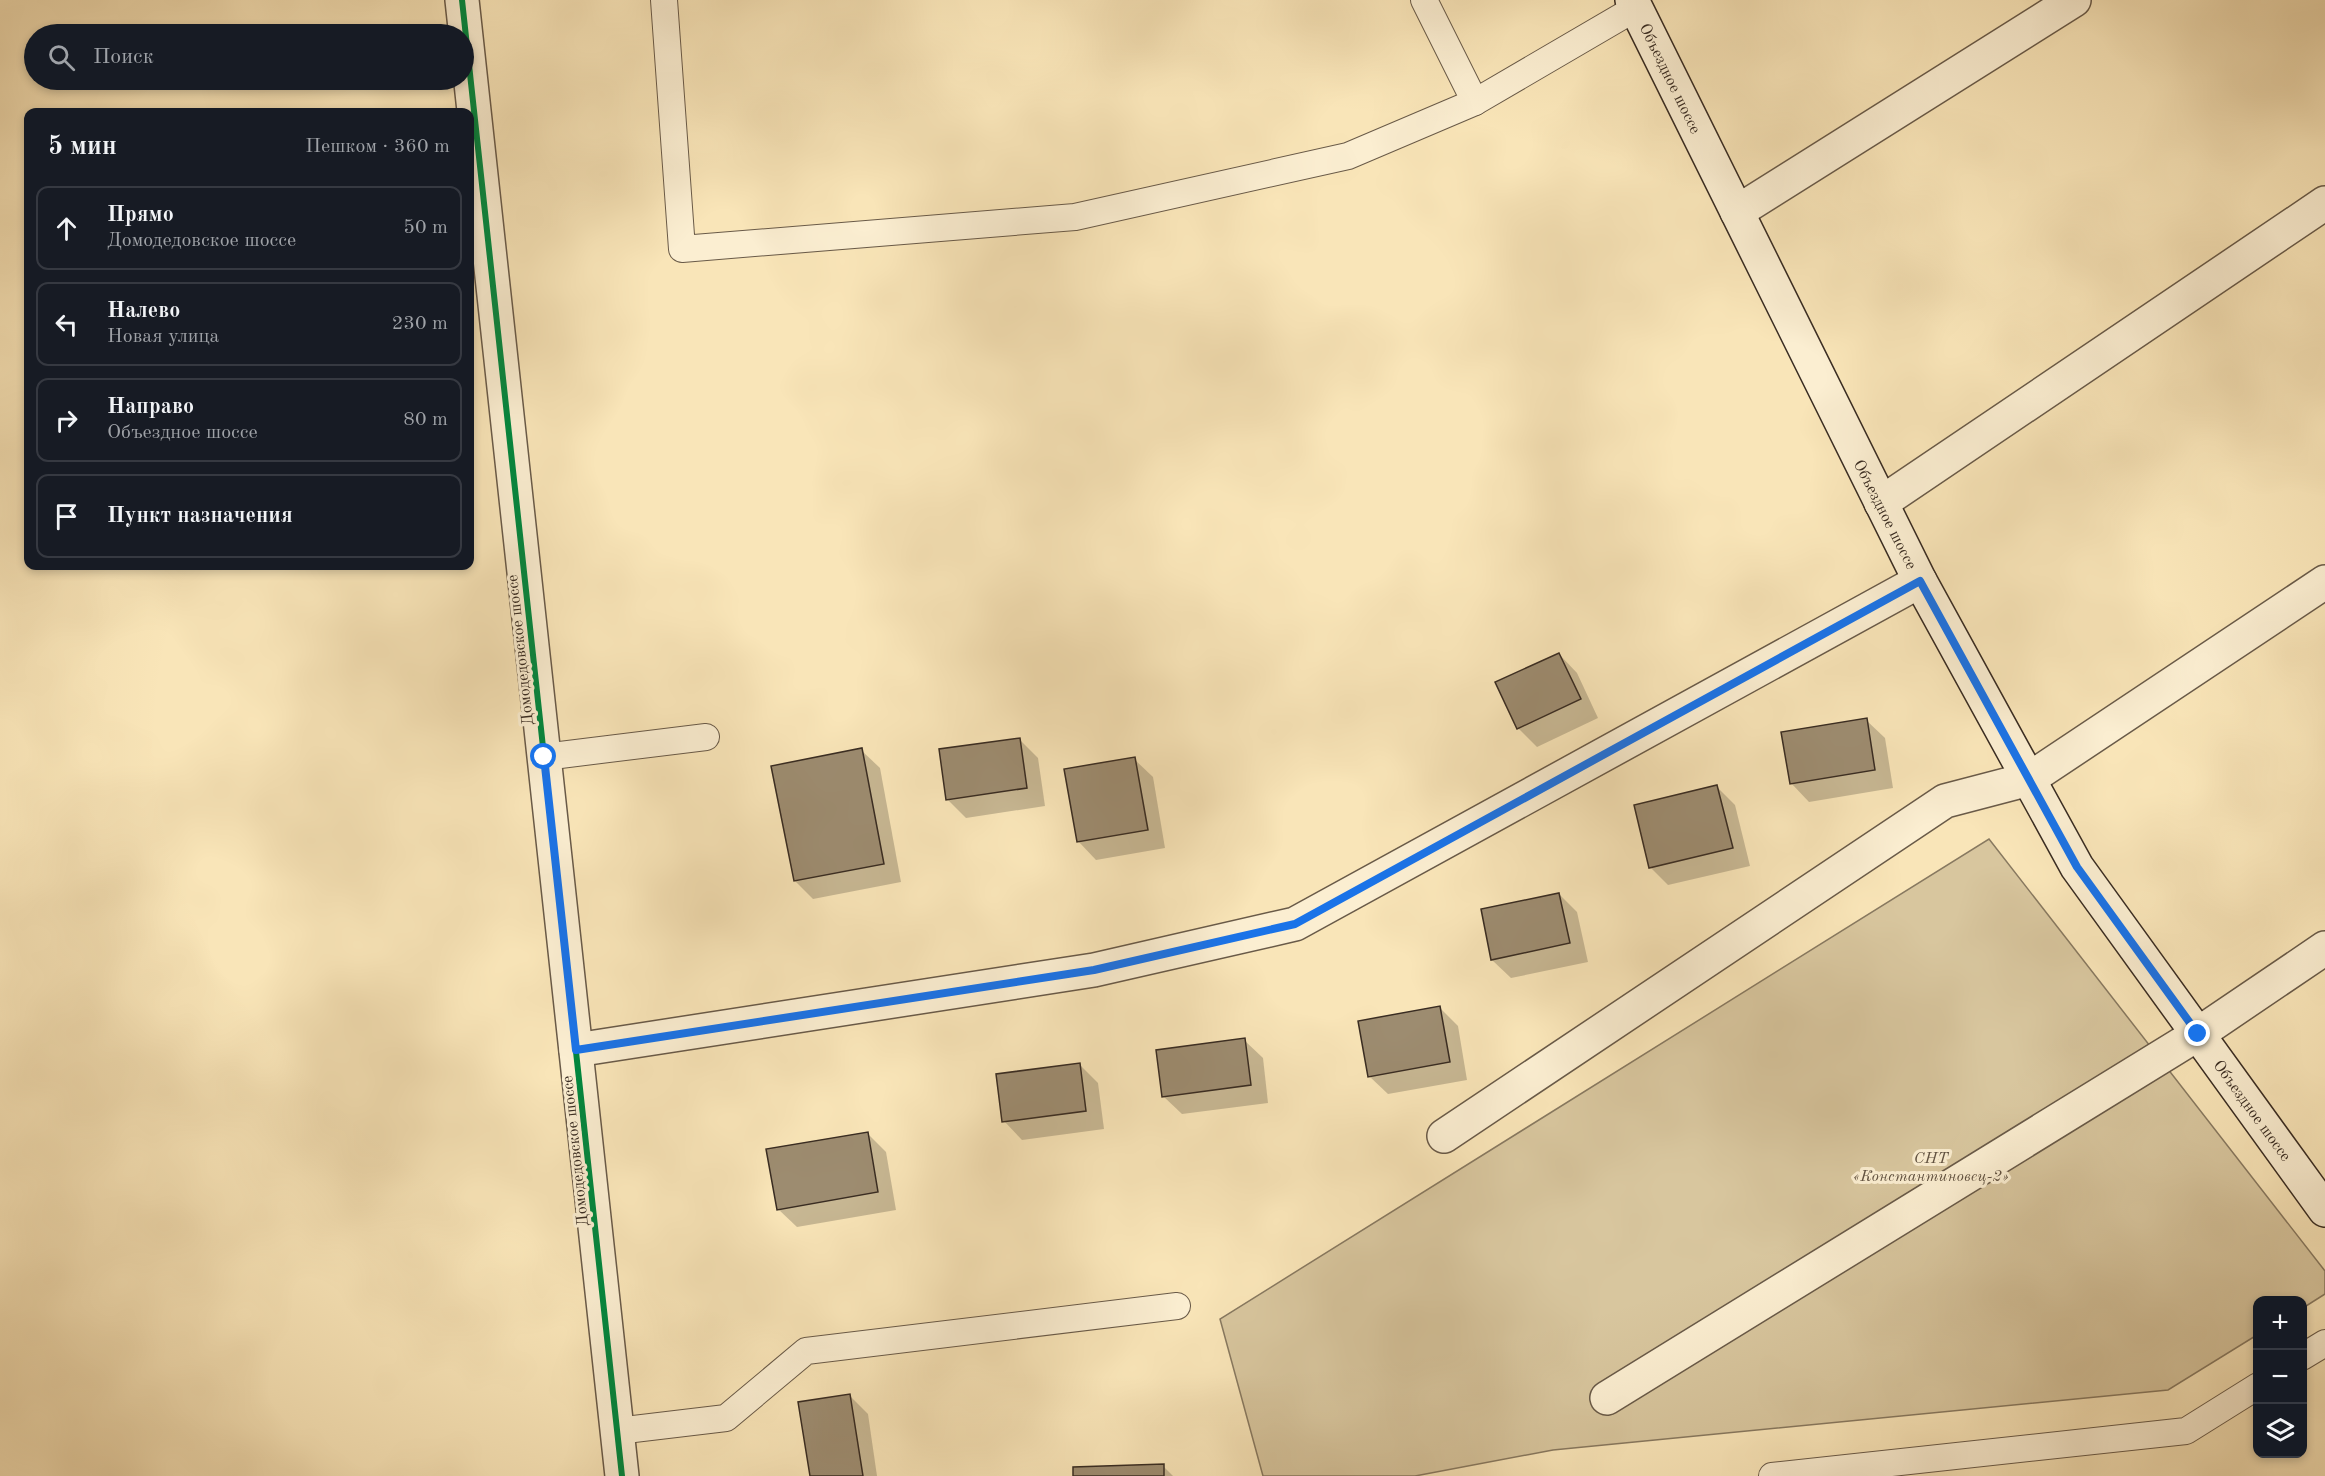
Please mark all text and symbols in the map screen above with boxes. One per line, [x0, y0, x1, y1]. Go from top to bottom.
street label: Объездное шоссе [1636, 21, 1703, 137]
search box [24, 24, 474, 90]
icon: search [45, 41, 78, 74]
text: Поиск [93, 46, 154, 68]
text: 5 мин [48, 134, 117, 160]
text: Пешком · 360 m [305, 137, 450, 157]
text: Прямо [107, 204, 174, 226]
icon: ahead [50, 212, 83, 245]
text: 50 m [403, 218, 448, 238]
text: Домодедовское шоссе [107, 231, 296, 251]
text: Налево [107, 300, 180, 322]
icon: left [50, 308, 83, 341]
text: 230 m [392, 314, 448, 334]
text: Новая улица [107, 327, 219, 347]
text: Направо [107, 396, 194, 418]
icon: right [50, 404, 83, 437]
text: 80 m [403, 410, 448, 430]
text: Объездное шоссе [107, 423, 258, 443]
street label: Объездное шоссе [1850, 458, 1919, 572]
icon: arrive [50, 500, 83, 533]
text: Пункт назначения [107, 505, 293, 527]
street label: Домодедовское шоссе [505, 574, 537, 726]
route start [530, 743, 556, 769]
route end [2184, 1020, 2210, 1046]
street label: Объездное шоссе [2209, 1058, 2293, 1165]
street label: Домодедовское шоссе [560, 1075, 592, 1227]
park label: СНТ «Константиновец-2» [1853, 1151, 2009, 1185]
map controls [2253, 1296, 2307, 1458]
button: + [2253, 1296, 2307, 1350]
button: − [2253, 1350, 2307, 1404]
button: layers [2253, 1404, 2307, 1458]

